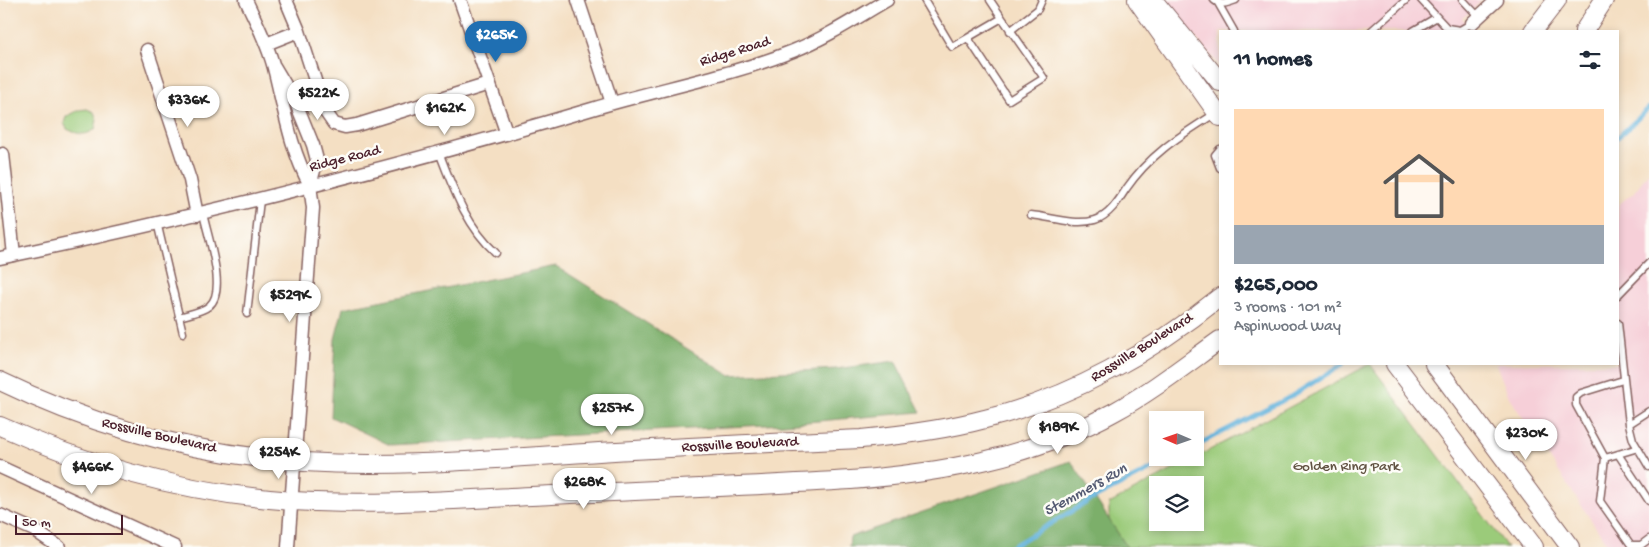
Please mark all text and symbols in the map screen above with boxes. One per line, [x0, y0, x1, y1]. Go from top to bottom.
pin: $265K [461, 20, 531, 63]
text: $265K [476, 27, 516, 46]
street label: Ridge Road [698, 32, 773, 71]
icon: filters [1576, 46, 1604, 74]
text: 11 homes [1234, 48, 1312, 73]
pin: $522K [283, 78, 353, 121]
text: $522K [298, 85, 338, 104]
pin: $336K [153, 86, 223, 128]
text: $336K [168, 92, 208, 111]
pin: $162K [410, 94, 480, 136]
text: $162K [426, 100, 464, 119]
street label: Ridge Road [308, 141, 384, 177]
icon: home [1374, 141, 1464, 231]
text: $265,000 [1234, 274, 1318, 299]
pin: $529K [255, 280, 325, 323]
text: $529K [270, 287, 310, 306]
text: 3 rooms · 101 m² [1234, 299, 1342, 318]
street label: Rossville Boulevard [1088, 309, 1197, 387]
text: Aspinwood Way [1234, 318, 1341, 337]
pin: $257K [577, 394, 647, 436]
text: $257K [592, 400, 632, 419]
north arrow [1149, 411, 1204, 466]
map controls [1149, 411, 1204, 531]
pin: $189K [1023, 412, 1093, 455]
street label: Rossville Boulevard [100, 414, 219, 458]
pin: $230K [1491, 418, 1561, 461]
text: $189K [1038, 419, 1078, 438]
text: $230K [1505, 425, 1547, 444]
street label: Rossville Boulevard [681, 433, 800, 457]
pin: $254K [244, 438, 314, 480]
text: $254K [259, 444, 299, 463]
pin: $466K [57, 452, 127, 495]
park label: Golden Ring Park [1293, 458, 1401, 476]
text: $466K [72, 459, 112, 478]
water label: Stemmers Run [1041, 460, 1131, 522]
pin: $268K [549, 468, 619, 510]
text: $268K [564, 474, 604, 493]
button: layers [1149, 476, 1204, 531]
scale bar [15, 512, 122, 535]
text: 50 m [22, 515, 51, 532]

